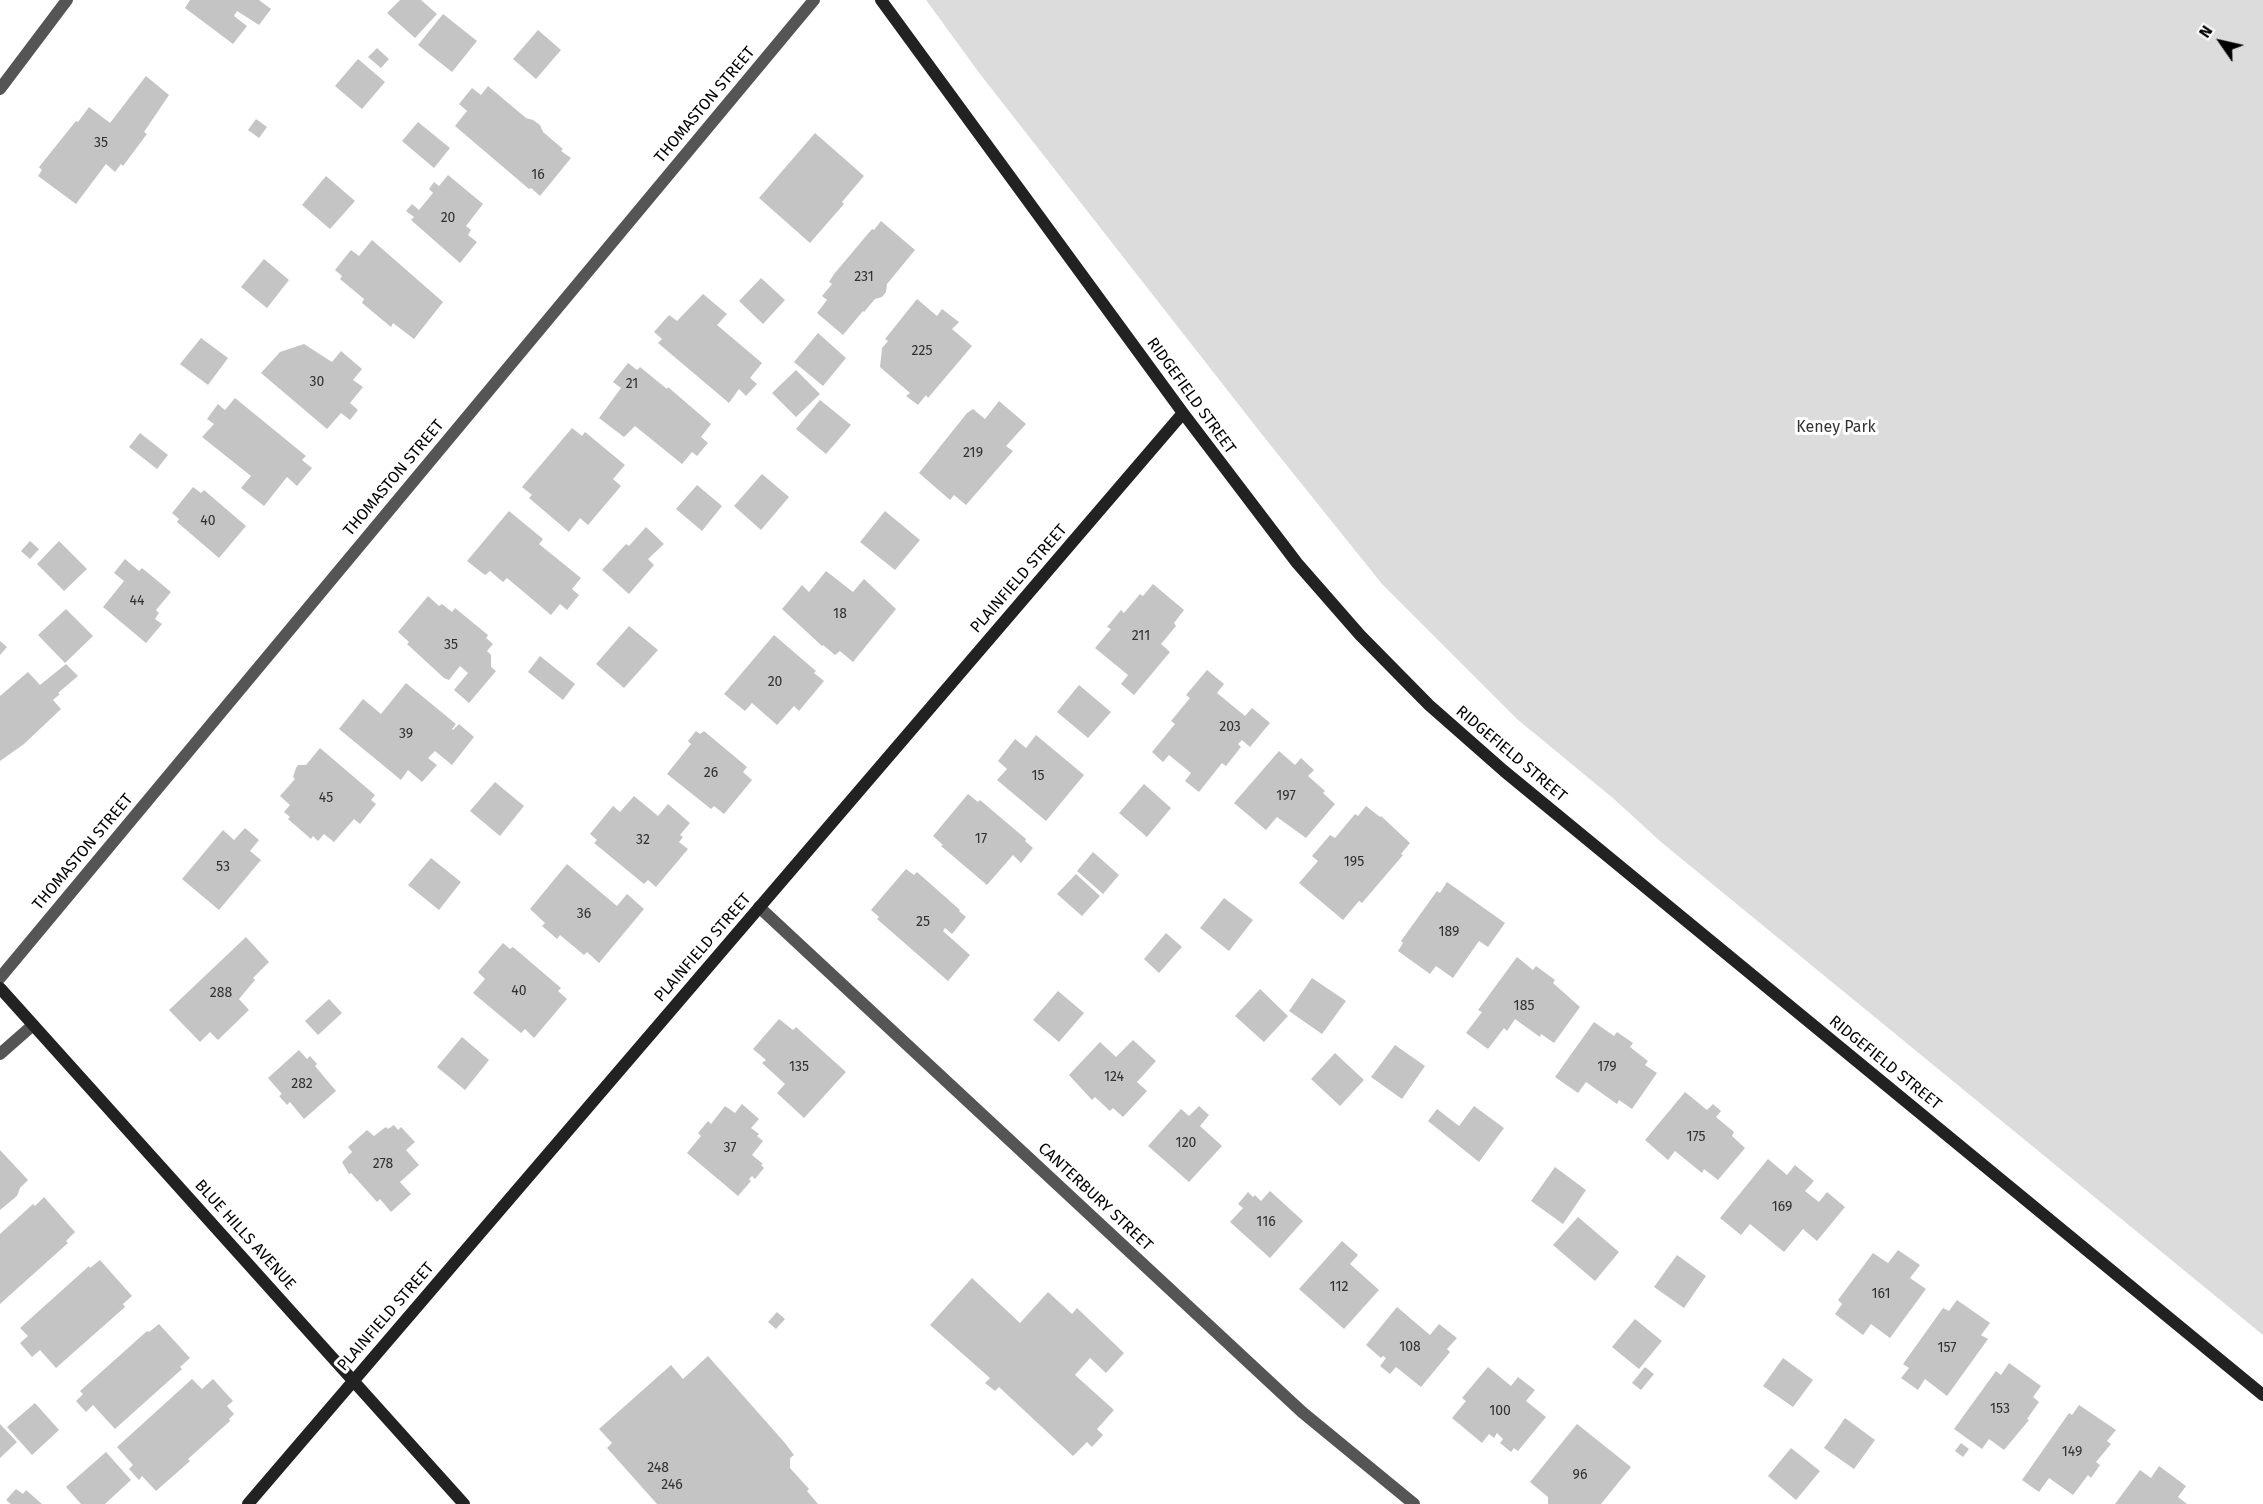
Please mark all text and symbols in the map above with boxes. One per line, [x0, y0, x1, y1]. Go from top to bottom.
north arrow [2191, 12, 2251, 72]
text: N [2195, 22, 2217, 41]
street label: THOMASTON STREET [651, 43, 759, 167]
house number: 35 [94, 135, 108, 151]
house number: 16 [531, 167, 545, 183]
house number: 20 [441, 210, 455, 226]
house number: 231 [854, 269, 874, 285]
street label: RIDGEFIELD STREET [1142, 334, 1240, 458]
house number: 225 [912, 343, 932, 359]
house number: 30 [310, 374, 324, 390]
house number: 21 [626, 376, 638, 392]
street label: THOMASTON STREET [340, 416, 448, 540]
park label: Keney Park [1796, 418, 1876, 438]
house number: 219 [963, 445, 983, 461]
house number: 40 [200, 513, 216, 529]
street label: PLAINFIELD STREET [967, 521, 1071, 637]
house number: 44 [130, 593, 144, 609]
house number: 18 [833, 606, 847, 622]
house number: 211 [1132, 628, 1150, 644]
house number: 35 [444, 637, 458, 653]
house number: 20 [768, 674, 782, 690]
street label: RIDGEFIELD STREET [1452, 702, 1570, 806]
house number: 203 [1219, 719, 1241, 735]
house number: 39 [399, 726, 413, 742]
house number: 26 [704, 765, 718, 781]
house number: 15 [1031, 768, 1045, 784]
house number: 197 [1276, 788, 1296, 804]
street label: THOMASTON STREET [29, 790, 137, 914]
house number: 45 [319, 790, 333, 806]
house number: 17 [975, 831, 987, 847]
house number: 32 [636, 832, 650, 848]
house number: 195 [1344, 854, 1364, 870]
house number: 53 [216, 859, 230, 875]
street label: PLAINFIELD STREET [651, 890, 755, 1006]
house number: 36 [577, 906, 591, 922]
house number: 25 [916, 914, 930, 930]
house number: 189 [1439, 924, 1459, 940]
house number: 40 [511, 983, 527, 999]
house number: 288 [210, 985, 232, 1001]
house number: 185 [1514, 998, 1534, 1014]
street label: RIDGEFIELD STREET [1825, 1012, 1945, 1114]
house number: 135 [789, 1059, 809, 1075]
house number: 179 [1597, 1059, 1617, 1075]
house number: 124 [1104, 1069, 1124, 1085]
house number: 282 [291, 1076, 313, 1092]
house number: 175 [1686, 1129, 1706, 1145]
house number: 120 [1176, 1135, 1196, 1151]
street label: CANTERBURY STREET [1034, 1139, 1156, 1255]
house number: 37 [723, 1140, 737, 1156]
house number: 278 [373, 1156, 393, 1172]
street label: BLUE HILLS AVENUE [191, 1176, 299, 1294]
house number: 169 [1772, 1199, 1792, 1215]
house number: 116 [1256, 1214, 1276, 1230]
street label: PLAINFIELD STREET [334, 1259, 438, 1375]
house number: 112 [1330, 1279, 1348, 1295]
house number: 161 [1872, 1286, 1890, 1302]
house number: 108 [1399, 1339, 1421, 1355]
house number: 157 [1938, 1340, 1956, 1356]
house number: 153 [1990, 1401, 2010, 1417]
house number: 100 [1489, 1403, 1511, 1419]
house number: 149 [2062, 1444, 2082, 1460]
house number: 248 [647, 1460, 669, 1476]
house number: 96 [1573, 1467, 1587, 1483]
house number: 246 [661, 1477, 683, 1493]

